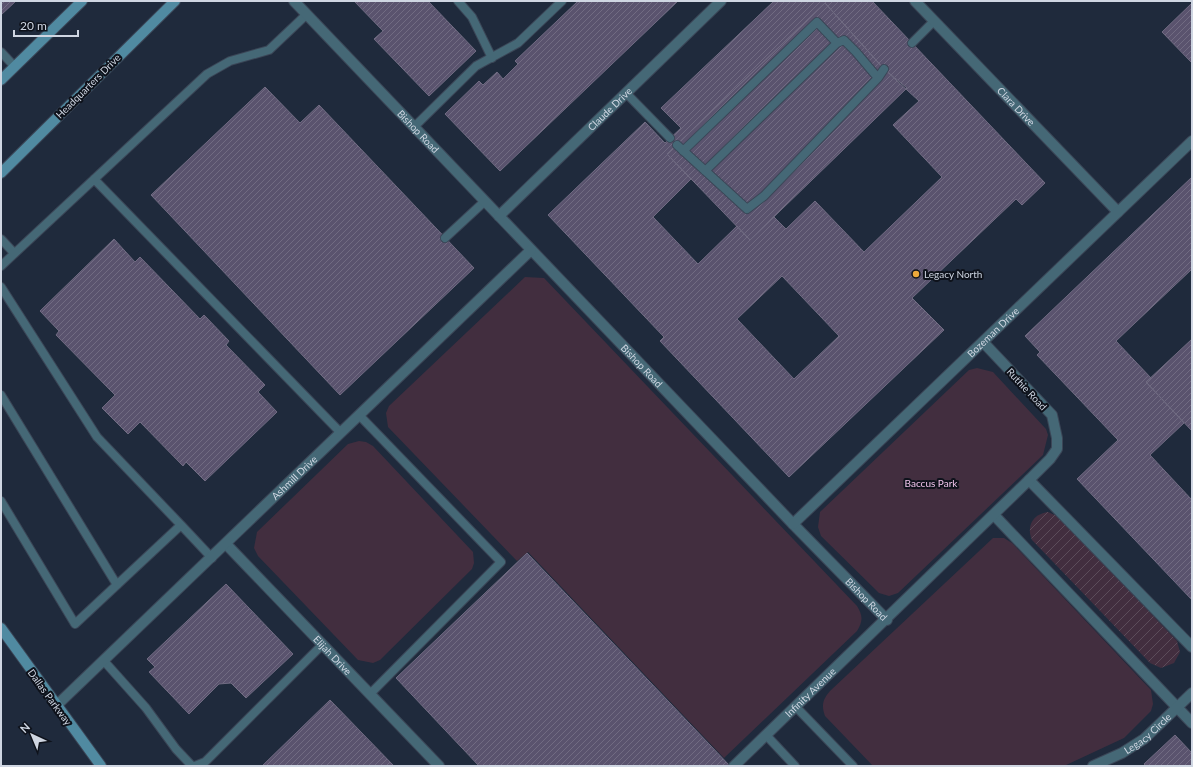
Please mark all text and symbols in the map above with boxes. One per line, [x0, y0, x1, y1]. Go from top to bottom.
scale bar [14, 12, 78, 38]
text: 20 m [20, 18, 47, 33]
street label: Headquarters Drive [53, 51, 123, 121]
street label: Clara Drive [995, 84, 1038, 128]
street label: Claude Drive [585, 85, 634, 133]
street label: Bishop Road [395, 107, 442, 155]
place label: Legacy North [924, 268, 982, 280]
marker: Legacy North [911, 269, 921, 279]
street label: Bozeman Drive [965, 305, 1021, 360]
street label: Bishop Road [619, 342, 665, 390]
street label: Ruthie Road [1004, 365, 1050, 413]
street label: Ashmill Drive [269, 453, 319, 502]
park label: Baccus Park [905, 477, 958, 489]
street label: Bishop Road [843, 575, 890, 623]
street label: Elijah Drive [311, 633, 354, 677]
street label: Infinity Avenue [782, 665, 838, 719]
street label: Dallas Parkway [26, 667, 75, 728]
street label: Legacy Circle [1122, 711, 1173, 756]
north arrow [12, 715, 52, 755]
text: N [17, 720, 32, 735]

